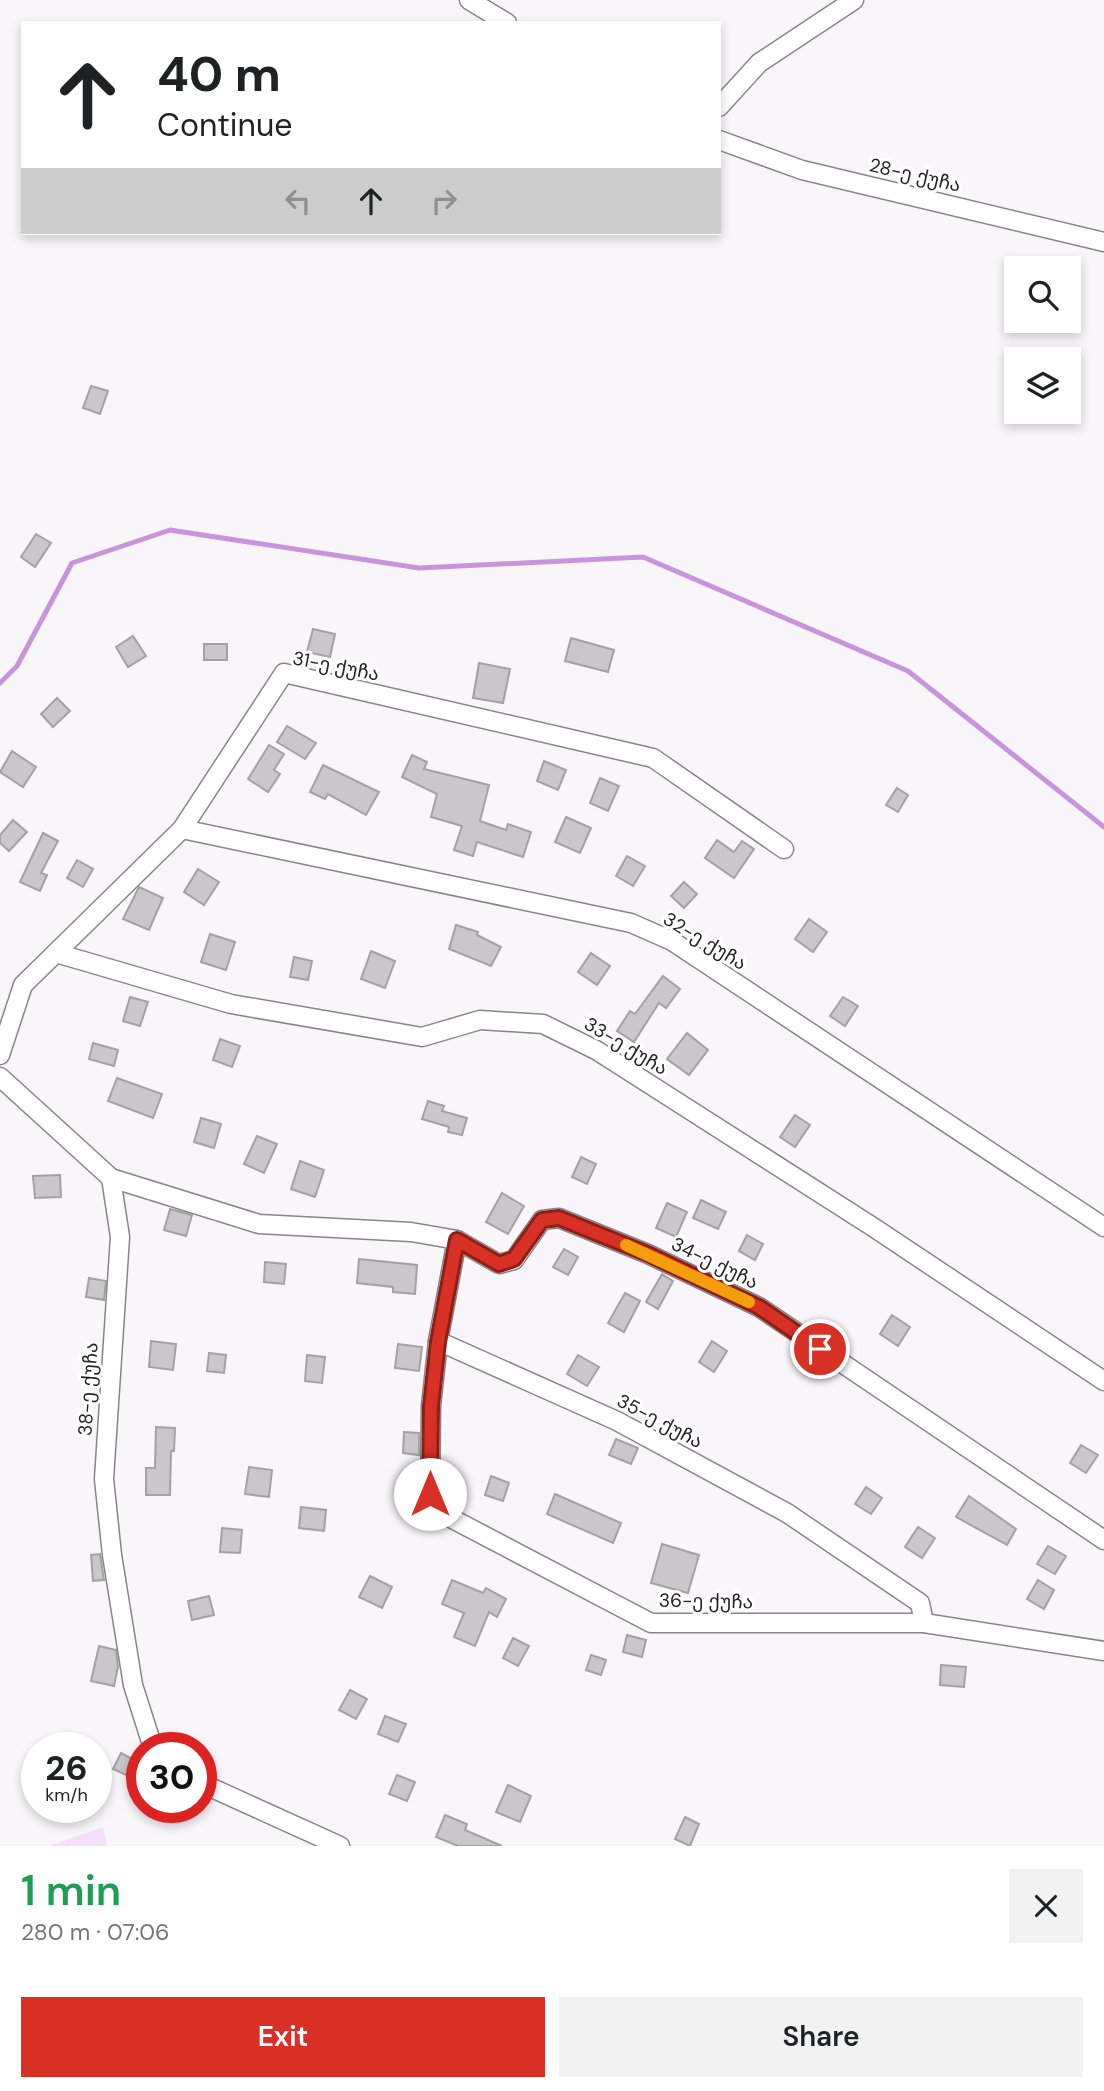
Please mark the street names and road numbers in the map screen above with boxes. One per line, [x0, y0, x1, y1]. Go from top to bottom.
street label: 28-ე ქუჩა [867, 152, 963, 198]
street label: 31-ე ქუჩა [291, 645, 381, 687]
street label: 32-ე ქუჩა [659, 906, 751, 976]
street label: 33-ე ქუჩა [580, 1011, 672, 1081]
street label: 34-ე ქუჩა [667, 1231, 763, 1295]
street label: 38-ე ქუჩა [72, 1341, 104, 1437]
street label: 35-ე ქუჩა [613, 1388, 707, 1454]
street label: 36-ე ქუჩა [659, 1588, 753, 1614]

